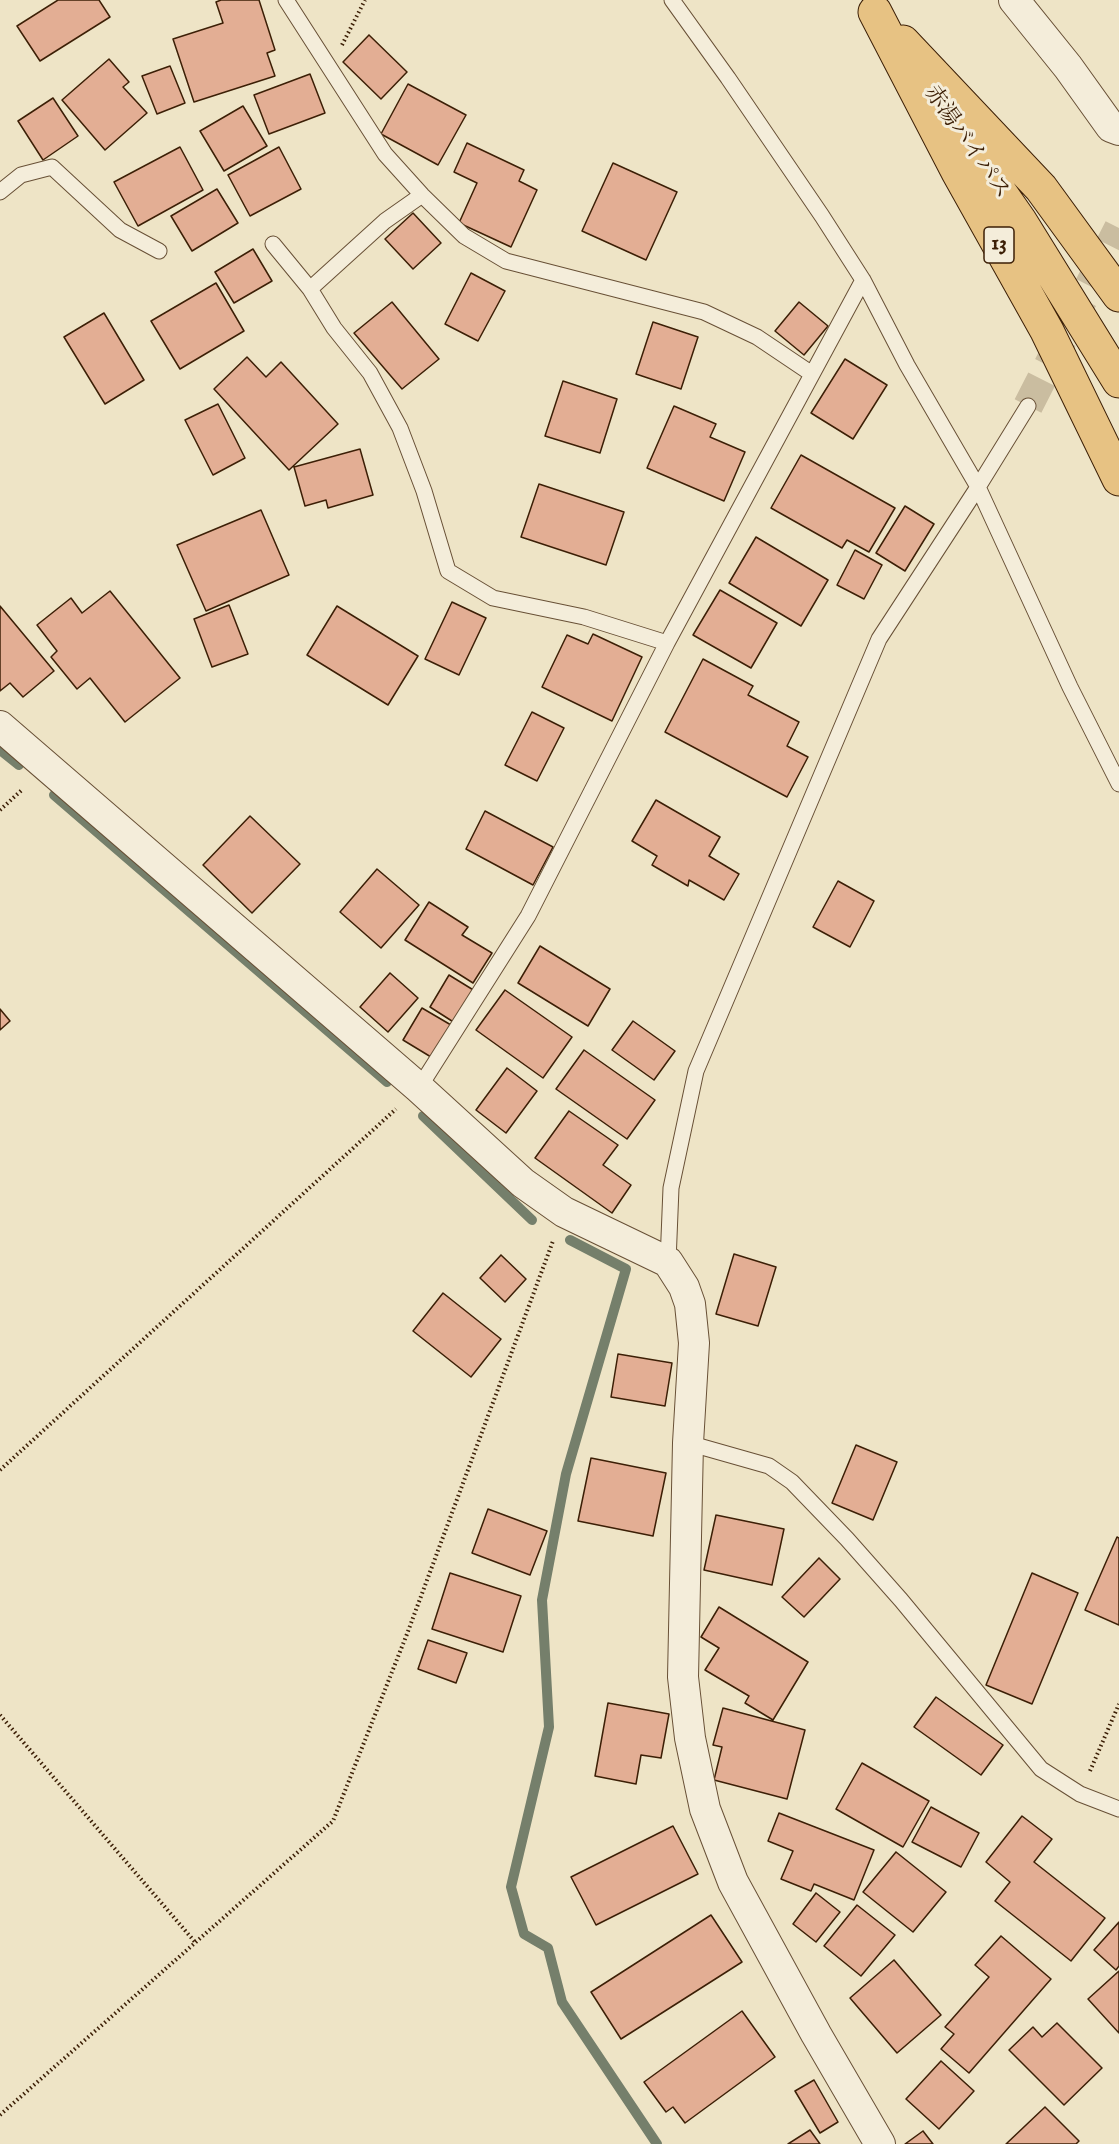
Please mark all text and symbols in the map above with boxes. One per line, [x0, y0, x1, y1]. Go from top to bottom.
street label: 赤湯バイパス [917, 81, 1015, 205]
road number: 13 [984, 227, 1014, 263]

